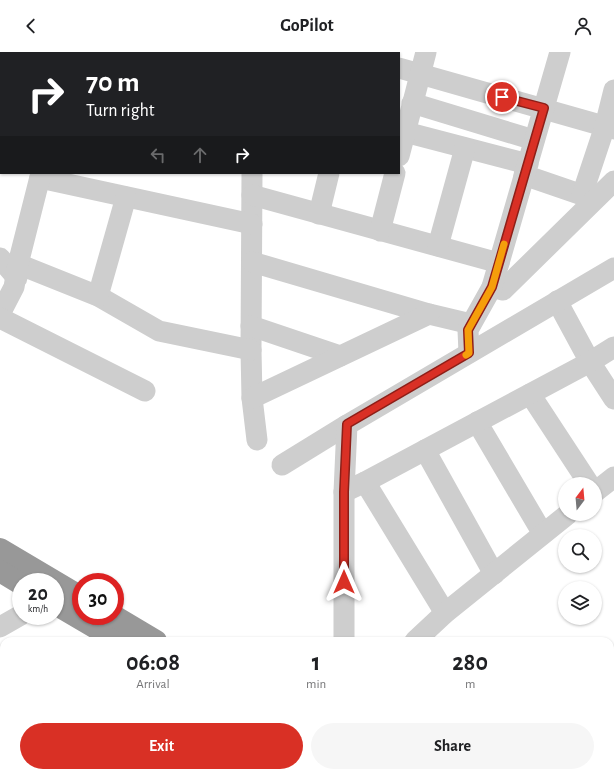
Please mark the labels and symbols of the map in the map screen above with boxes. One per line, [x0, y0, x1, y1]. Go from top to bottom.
pin [485, 80, 519, 114]
north arrow [558, 477, 602, 521]
position arrow [323, 561, 365, 603]
speed limit sign: 30 [72, 573, 124, 625]

